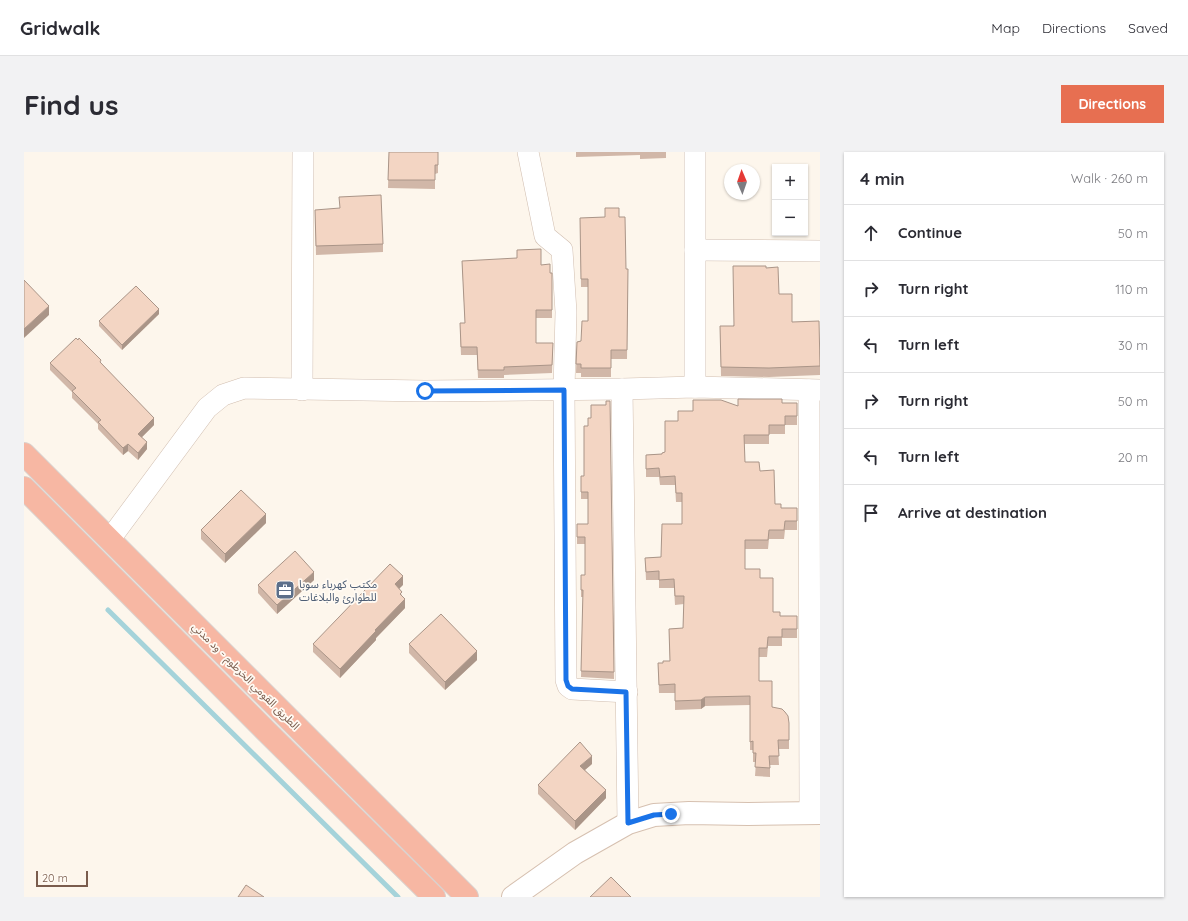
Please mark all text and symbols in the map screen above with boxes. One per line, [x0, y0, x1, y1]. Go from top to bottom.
text: Gridwalk [20, 16, 100, 40]
text: Map [991, 19, 1020, 37]
text: Directions [1042, 19, 1106, 37]
text: Saved [1128, 19, 1168, 37]
button: Directions [1061, 85, 1164, 123]
text: Find us [24, 87, 118, 122]
north arrow [724, 164, 760, 200]
map controls [772, 164, 808, 236]
button: + [772, 164, 808, 200]
text: 4 min [860, 168, 905, 189]
text: Walk · 260 m [1071, 170, 1148, 186]
button: − [772, 200, 808, 236]
icon: ahead [860, 222, 882, 244]
text: Continue [898, 223, 962, 242]
text: 50 m [1118, 225, 1148, 241]
icon: right [860, 278, 882, 300]
text: Turn right [898, 279, 969, 298]
text: 110 m [1115, 281, 1148, 297]
icon: left [860, 334, 882, 356]
text: Turn left [898, 335, 960, 354]
text: 30 m [1118, 337, 1148, 353]
route start [416, 382, 434, 400]
icon: right [860, 390, 882, 412]
text: Turn right [898, 391, 969, 410]
text: 50 m [1118, 393, 1148, 409]
icon: left [860, 446, 882, 468]
text: Turn left [898, 447, 960, 466]
text: 20 m [1118, 449, 1148, 465]
icon: arrive [860, 502, 882, 524]
text: Arrive at destination [898, 503, 1047, 522]
place label: مكتب كهرباء سوبا للطوارئ والبلاغات [299, 577, 378, 604]
office icon: مكتب كهرباء سوبا للطوارئ والبلاغات [274, 579, 296, 601]
street label: الطريق القومي الخرطوم - ود مدني [188, 619, 303, 734]
route end [662, 805, 680, 823]
scale bar [36, 869, 88, 888]
text: 20 m [42, 871, 68, 885]

